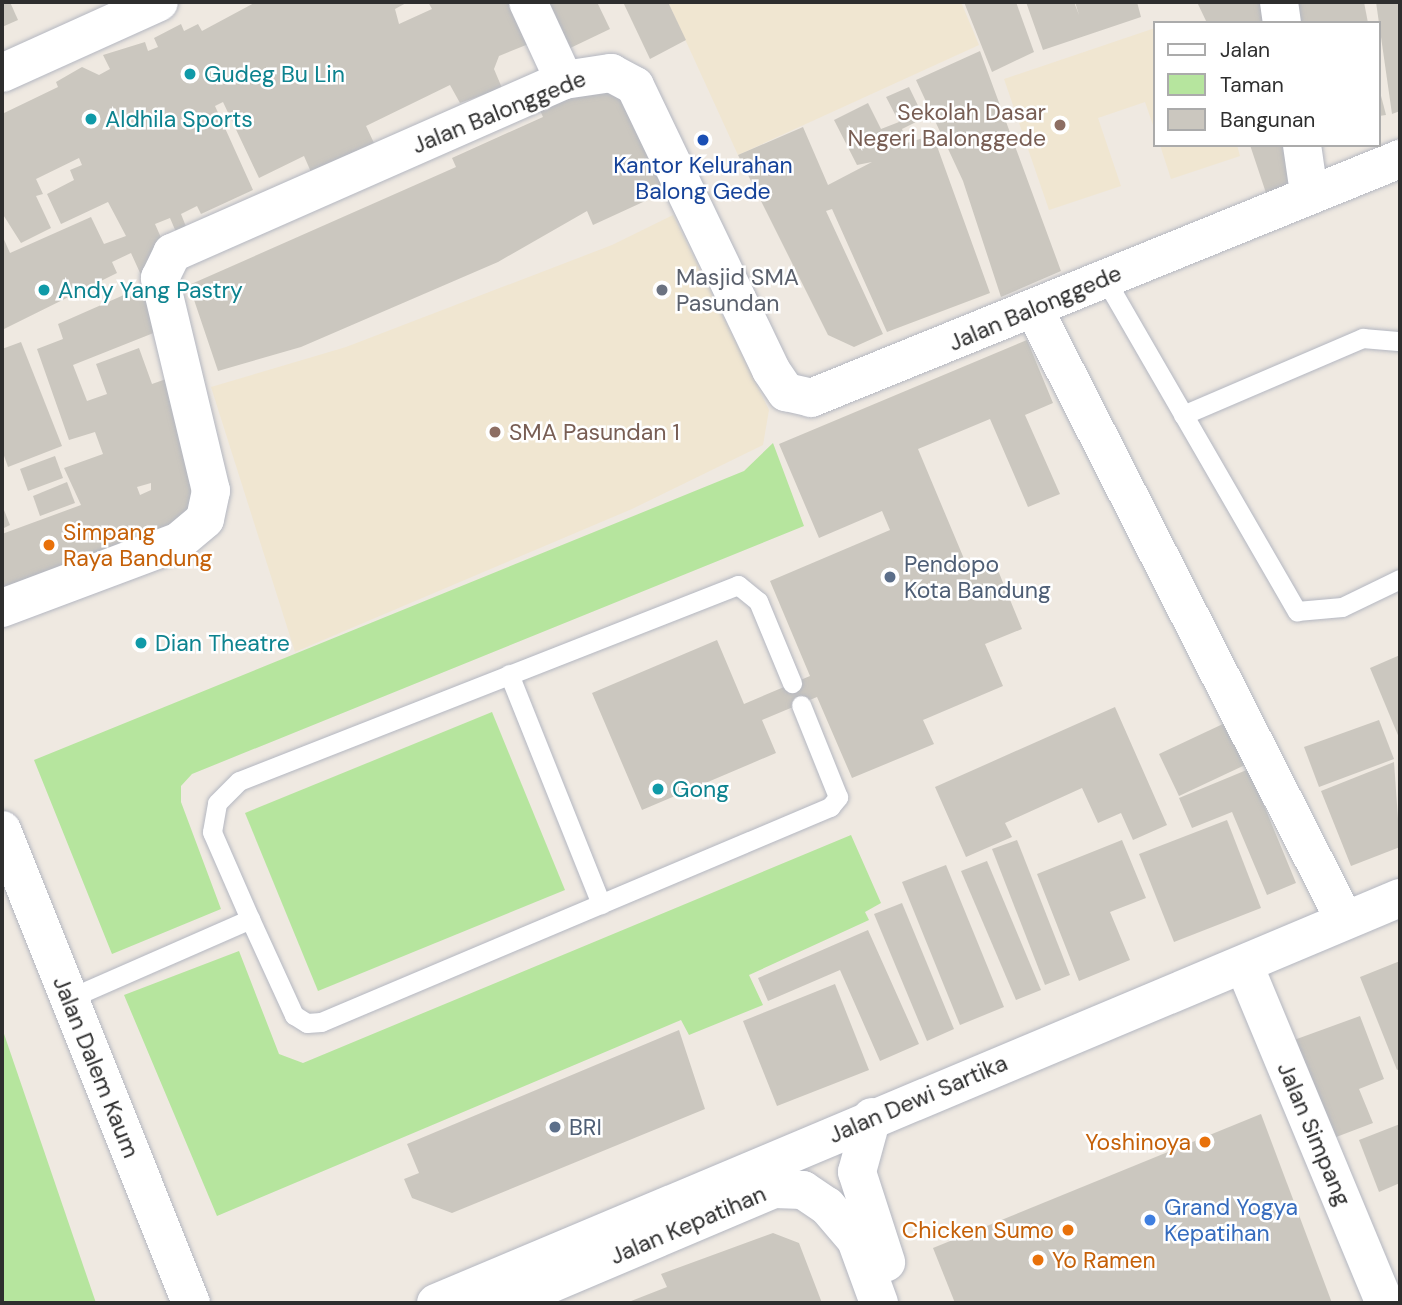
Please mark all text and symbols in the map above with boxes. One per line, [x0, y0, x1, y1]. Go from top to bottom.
legend [1154, 21, 1381, 147]
text: Jalan [1220, 36, 1270, 64]
place label: Gudeg Bu Lin [204, 60, 345, 88]
street label: Jalan Balonggede [408, 65, 590, 159]
marker: Gudeg Bu Lin [182, 66, 198, 82]
text: Taman [1220, 71, 1284, 99]
place label: Sekolah Dasar Negeri Balonggede [847, 98, 1046, 152]
place label: Aldhila Sports [105, 105, 253, 133]
text: Bangunan [1220, 106, 1315, 134]
marker: Aldhila Sports [83, 111, 99, 127]
marker: Sekolah Dasar Negeri Balonggede [1052, 117, 1068, 133]
marker: Kantor Kelurahan Balong Gede [695, 132, 711, 148]
place label: Kantor Kelurahan Balong Gede [613, 151, 793, 205]
street label: Jalan Balonggede [944, 259, 1126, 357]
place label: Masjid SMA Pasundan [676, 263, 799, 317]
place label: Andy Yang Pastry [58, 276, 243, 304]
marker: Andy Yang Pastry [36, 282, 52, 298]
marker: Masjid SMA Pasundan [654, 282, 670, 298]
place label: SMA Pasundan 1 [509, 418, 680, 446]
marker: SMA Pasundan 1 [487, 424, 503, 440]
place label: Simpang Raya Bandung [63, 518, 212, 572]
marker: Simpang Raya Bandung [41, 537, 57, 553]
place label: Pendopo Kota Bandung [904, 550, 1051, 604]
marker: Pendopo Kota Bandung [882, 569, 898, 585]
place label: Dian Theatre [155, 629, 290, 657]
marker: Dian Theatre [133, 635, 149, 651]
place label: Gong [672, 775, 729, 803]
marker: Gong [650, 781, 666, 797]
street label: Jalan Dalem Kaum [47, 972, 145, 1162]
street label: Jalan Dewi Sartika [824, 1049, 1012, 1149]
street label: Jalan Simpang [1271, 1058, 1357, 1210]
place label: BRI [569, 1113, 602, 1141]
marker: BRI [547, 1119, 563, 1135]
place label: Yoshinoya [1085, 1128, 1191, 1156]
marker: Yoshinoya [1197, 1134, 1213, 1150]
street label: Jalan Kepatihan [606, 1180, 770, 1270]
place label: Grand Yogya Kepatihan [1164, 1193, 1298, 1247]
marker: Grand Yogya Kepatihan [1142, 1212, 1158, 1228]
place label: Chicken Sumo [902, 1216, 1054, 1244]
marker: Chicken Sumo [1060, 1222, 1076, 1238]
place label: Yo Ramen [1052, 1246, 1156, 1274]
marker: Yo Ramen [1030, 1252, 1046, 1268]

